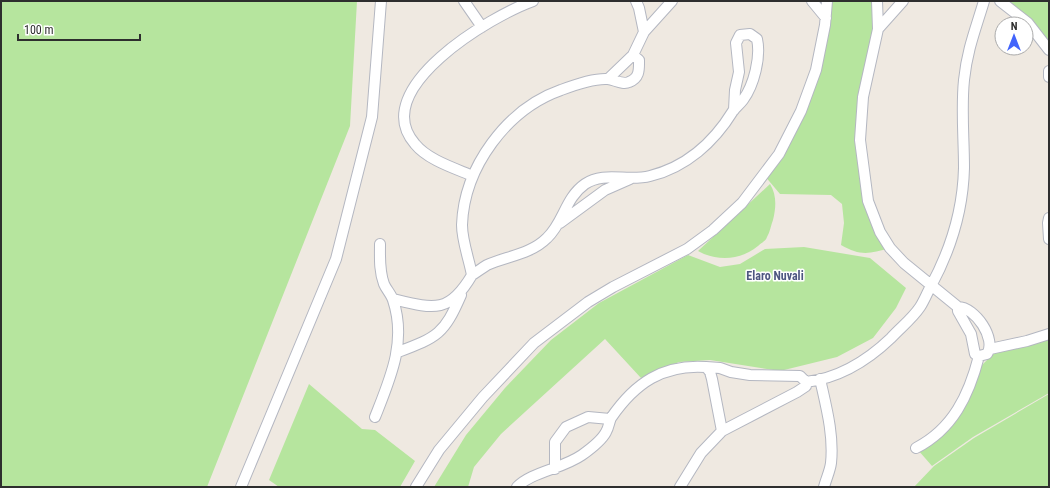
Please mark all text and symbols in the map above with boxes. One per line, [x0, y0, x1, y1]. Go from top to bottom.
scale bar [18, 16, 140, 42]
north arrow [994, 16, 1034, 56]
text: N [1011, 20, 1018, 33]
text: 100 m [24, 23, 54, 37]
district label: Elaro Nuvali [746, 269, 804, 283]

